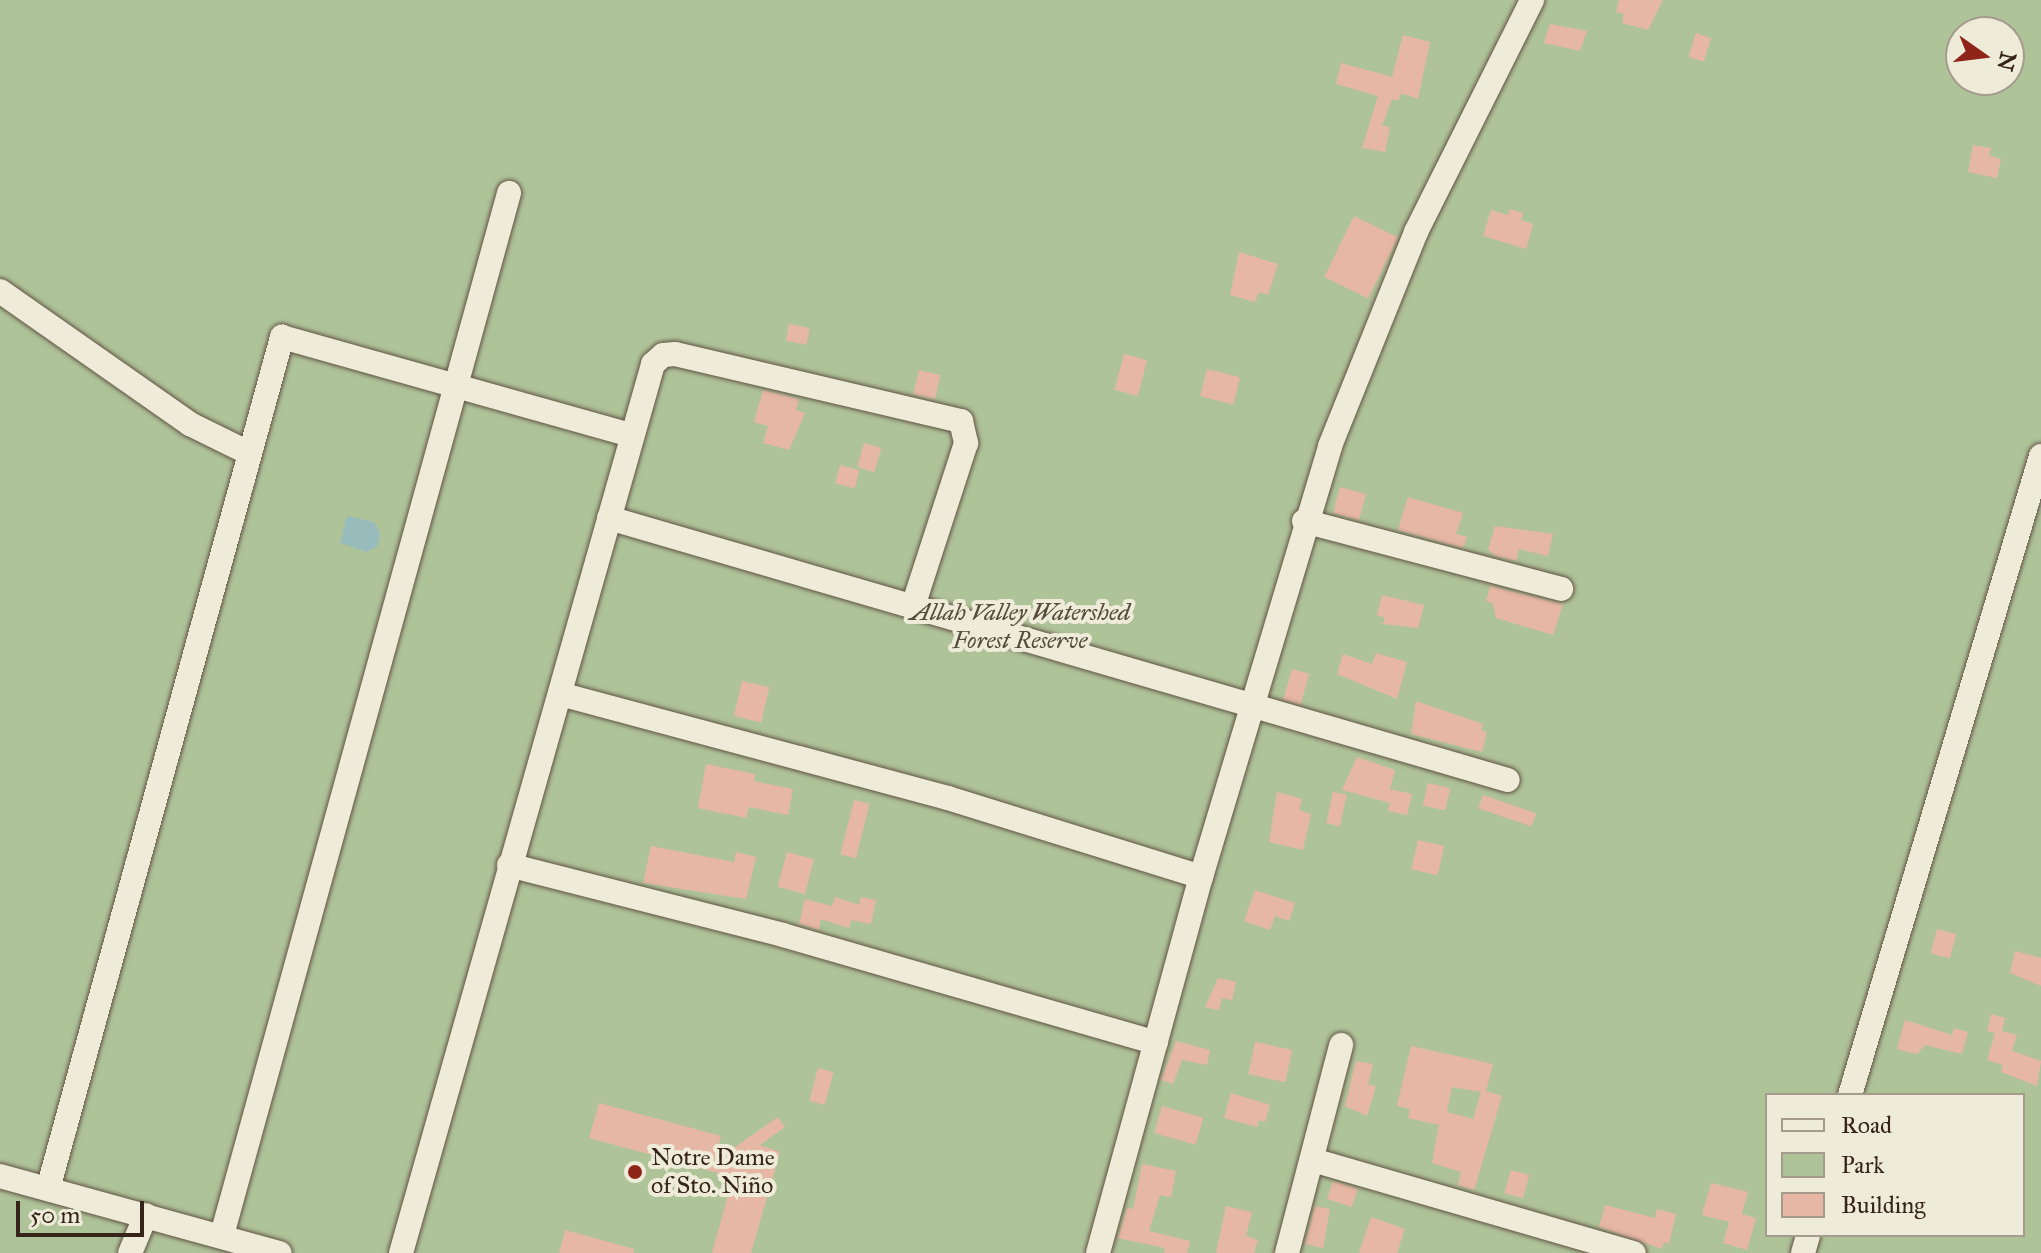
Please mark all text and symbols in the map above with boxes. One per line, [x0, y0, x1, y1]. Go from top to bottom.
north arrow [1945, 16, 2025, 96]
text: N [1991, 49, 2022, 74]
park label: Allah Valley Watershed Forest Reserve [910, 599, 1130, 655]
legend [1765, 1093, 2025, 1237]
text: Road [1841, 1110, 1892, 1140]
place label: Notre Dame of Sto. Niño [651, 1144, 775, 1200]
text: Park [1841, 1150, 1884, 1180]
marker: Notre Dame of Sto. Niño [626, 1163, 644, 1181]
scale bar [20, 1185, 148, 1235]
text: Building [1841, 1190, 1926, 1220]
text: 50 m [30, 1200, 80, 1230]

